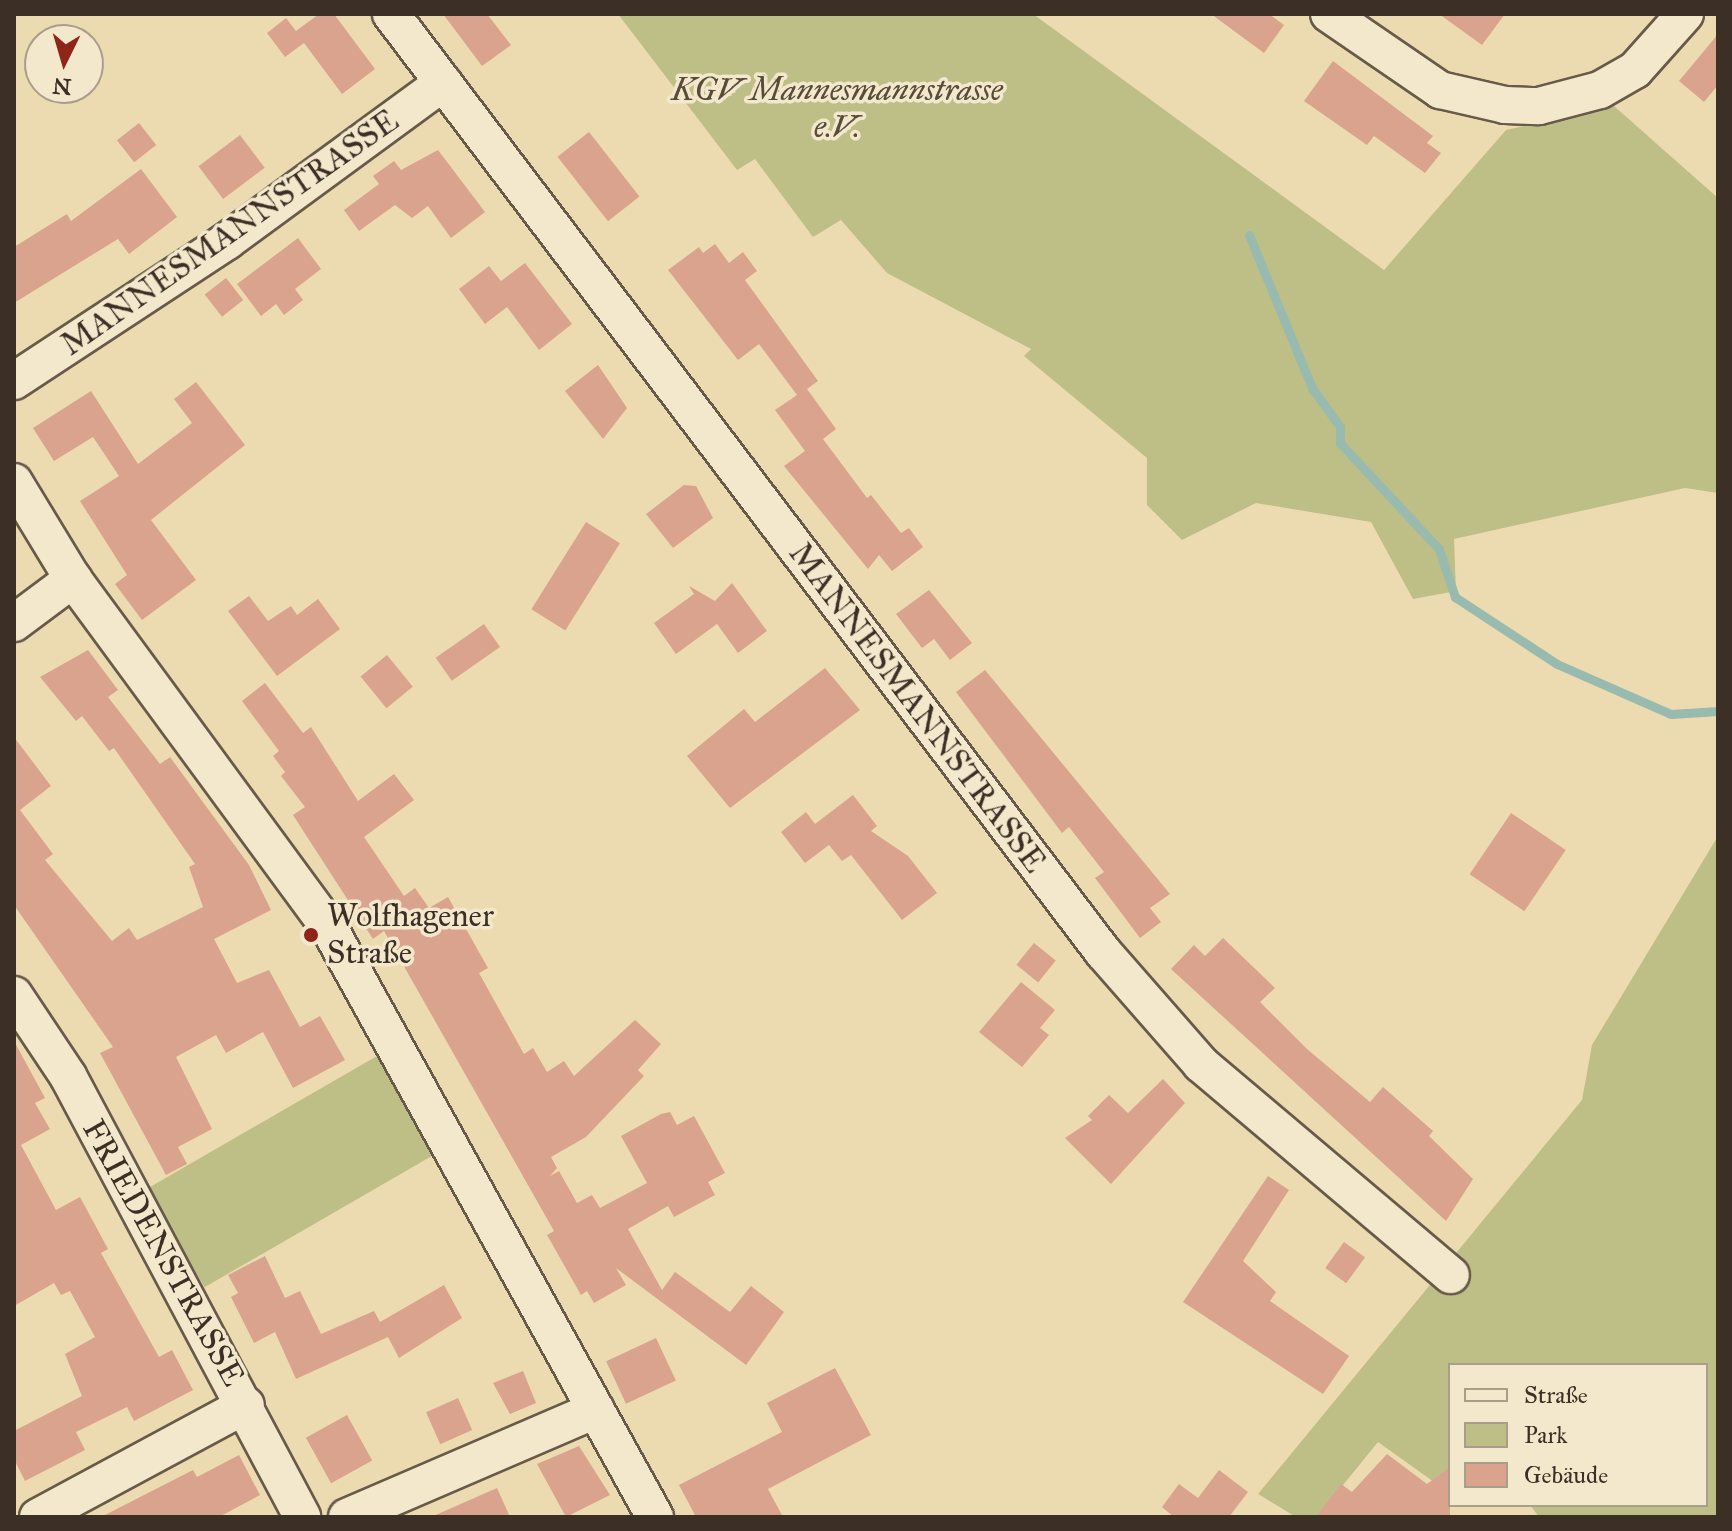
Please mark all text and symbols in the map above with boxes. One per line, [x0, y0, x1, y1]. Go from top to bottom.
north arrow [24, 24, 104, 104]
text: N [52, 72, 73, 101]
park label: KGV Mannesmannstrasse e.V. [671, 72, 1003, 147]
street label: MANNESMANNSTRASSE [54, 102, 406, 364]
street label: MANNESMANNSTRASSE [780, 536, 1054, 880]
place label: Wolfhagener Straße [327, 898, 494, 973]
marker: Wolfhagener Straße [302, 926, 320, 944]
street label: FRIEDENSTRASSE [74, 1113, 252, 1393]
legend [1448, 1363, 1708, 1507]
text: Straße [1524, 1380, 1588, 1410]
text: Park [1524, 1420, 1567, 1450]
text: Gebäude [1524, 1460, 1608, 1490]

